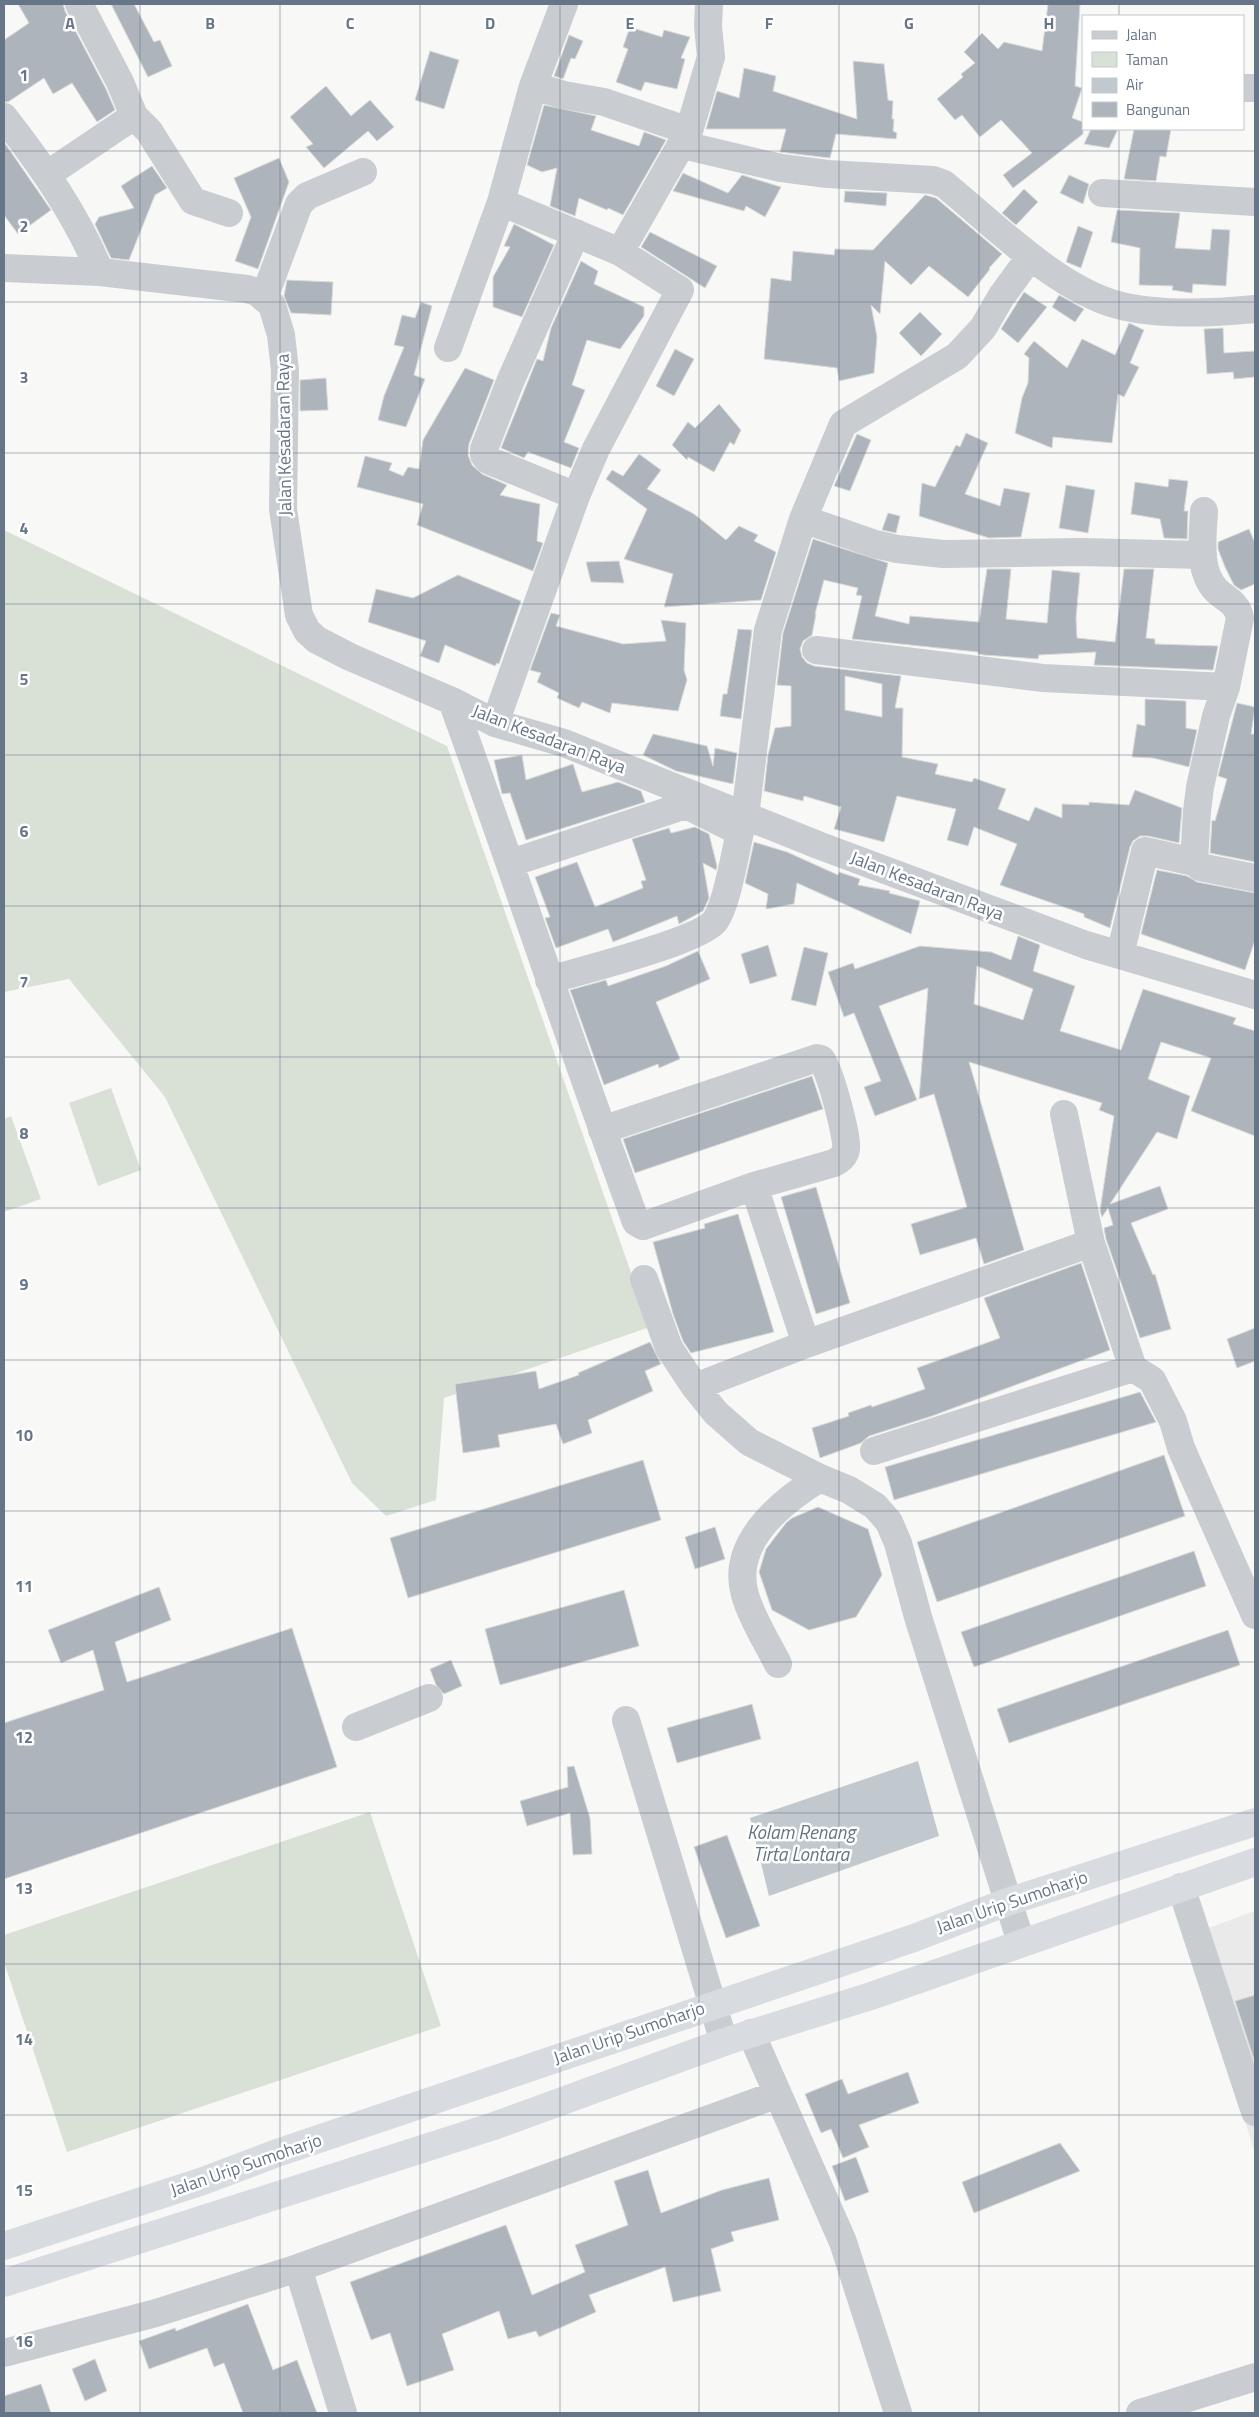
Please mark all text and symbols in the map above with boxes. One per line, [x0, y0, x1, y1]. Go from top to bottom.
text: A [65, 11, 75, 35]
text: B [205, 11, 215, 35]
text: C [346, 11, 355, 35]
text: D [485, 11, 495, 35]
text: E [626, 11, 635, 35]
text: F [765, 11, 774, 35]
text: G [904, 11, 914, 35]
text: H [1044, 11, 1054, 35]
legend [1082, 15, 1244, 130]
text: Jalan [1126, 23, 1157, 46]
text: Taman [1126, 48, 1168, 71]
text: 1 [20, 63, 28, 87]
text: Air [1126, 73, 1143, 96]
text: Bangunan [1126, 98, 1190, 121]
text: 2 [20, 214, 28, 238]
street label: Jalan Kesadaran Raya [269, 354, 298, 516]
text: 3 [20, 365, 28, 389]
text: 4 [20, 516, 29, 540]
text: 5 [20, 667, 29, 691]
street label: Jalan Kesadaran Raya [469, 697, 630, 780]
text: 6 [20, 819, 29, 843]
street label: Jalan Kesadaran Raya [847, 844, 1008, 927]
text: 7 [20, 970, 28, 994]
text: 8 [20, 1121, 29, 1145]
text: 9 [20, 1272, 29, 1296]
text: 10 [15, 1423, 33, 1447]
text: 11 [15, 1574, 33, 1598]
text: 12 [15, 1725, 33, 1749]
water label: Kolam Renang Tirta Lontara [747, 1817, 857, 1868]
street label: Jalan Urip Sumoharjo [933, 1863, 1091, 1940]
text: 13 [15, 1876, 33, 1900]
street label: Jalan Urip Sumoharjo [550, 1994, 708, 2071]
text: 14 [15, 2027, 33, 2051]
street label: Jalan Urip Sumoharjo [167, 2126, 325, 2203]
text: 15 [15, 2178, 33, 2202]
text: 16 [15, 2329, 33, 2353]

